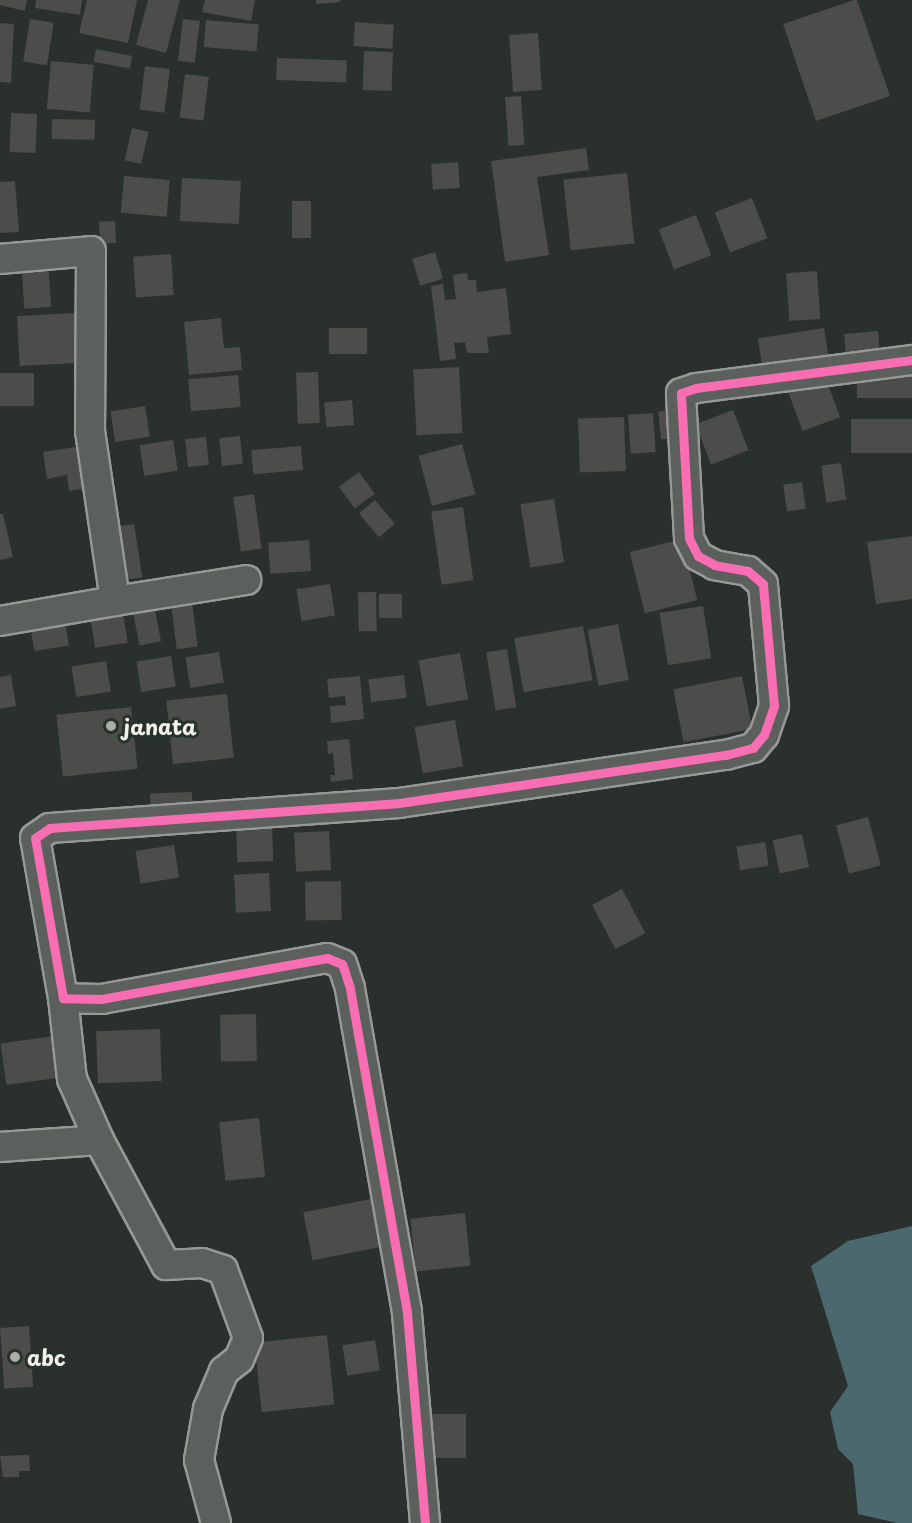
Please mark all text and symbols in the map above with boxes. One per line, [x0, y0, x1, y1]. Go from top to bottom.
place label: janata [123, 713, 197, 739]
marker: janata [104, 719, 118, 733]
place label: abc [27, 1344, 66, 1370]
marker: abc [8, 1350, 22, 1364]

